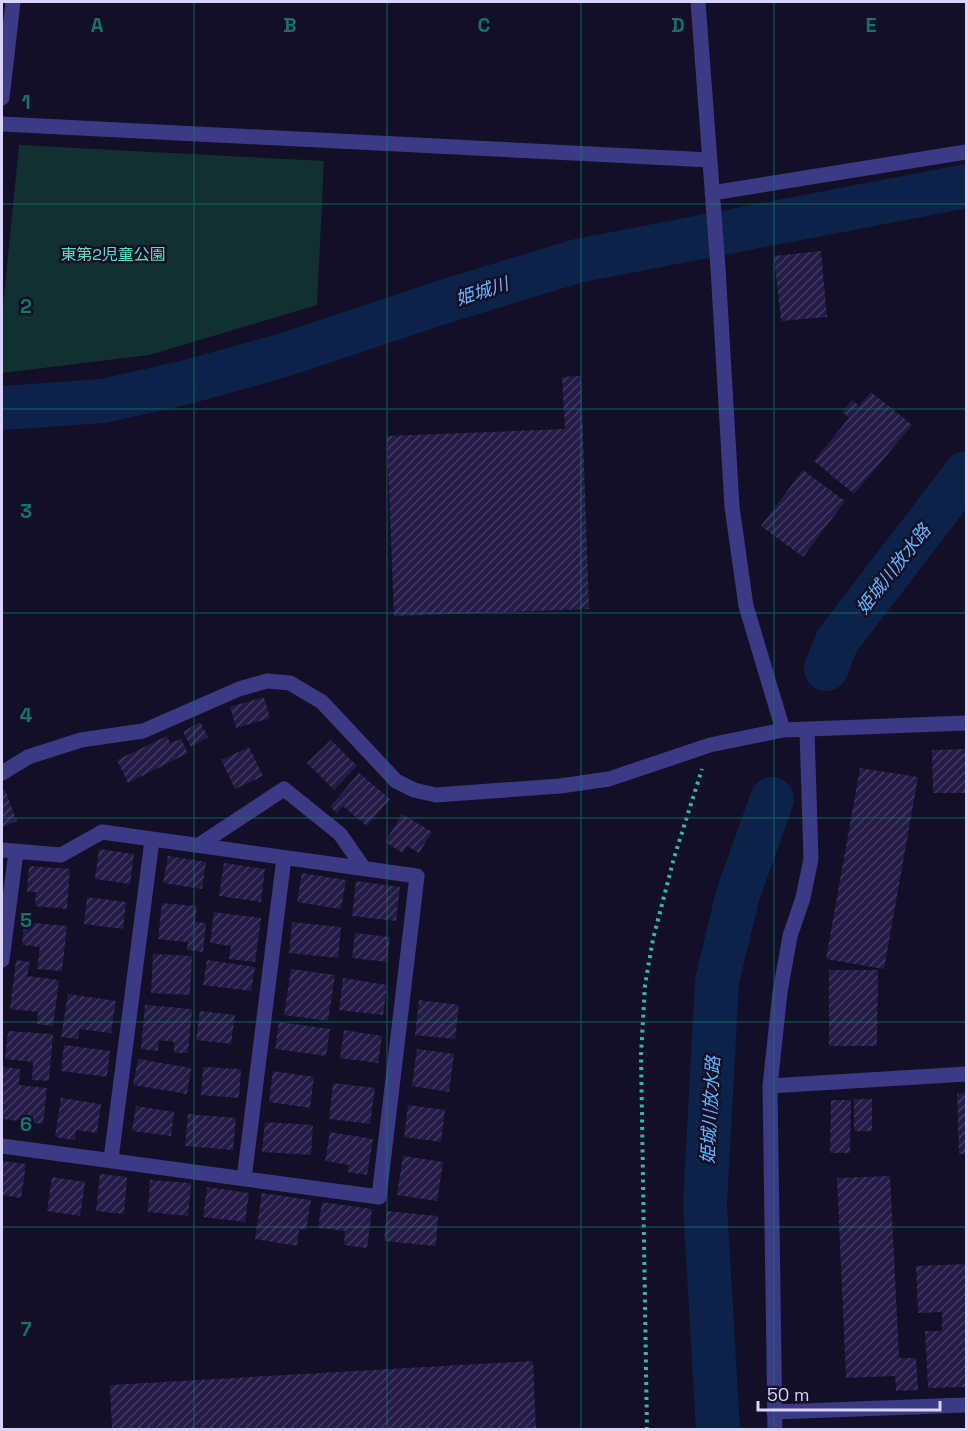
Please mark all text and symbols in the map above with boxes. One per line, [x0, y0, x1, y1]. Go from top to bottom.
text: A [91, 12, 104, 38]
text: B [283, 12, 297, 38]
text: C [478, 12, 491, 38]
text: D [671, 12, 685, 38]
text: E [865, 12, 877, 38]
text: 1 [21, 89, 31, 115]
park label: 東第2児童公園 [60, 244, 166, 265]
water label: 姫城川 [453, 271, 513, 310]
text: 2 [20, 293, 32, 319]
text: 3 [20, 498, 32, 524]
water label: 姫城川放水路 [851, 518, 937, 619]
text: 4 [20, 702, 33, 728]
text: 5 [20, 907, 32, 933]
water label: 姫城川放水路 [696, 1053, 724, 1165]
text: 6 [20, 1111, 32, 1137]
text: 7 [20, 1316, 32, 1342]
scale bar [758, 1374, 940, 1412]
text: 50 m [767, 1383, 809, 1406]

